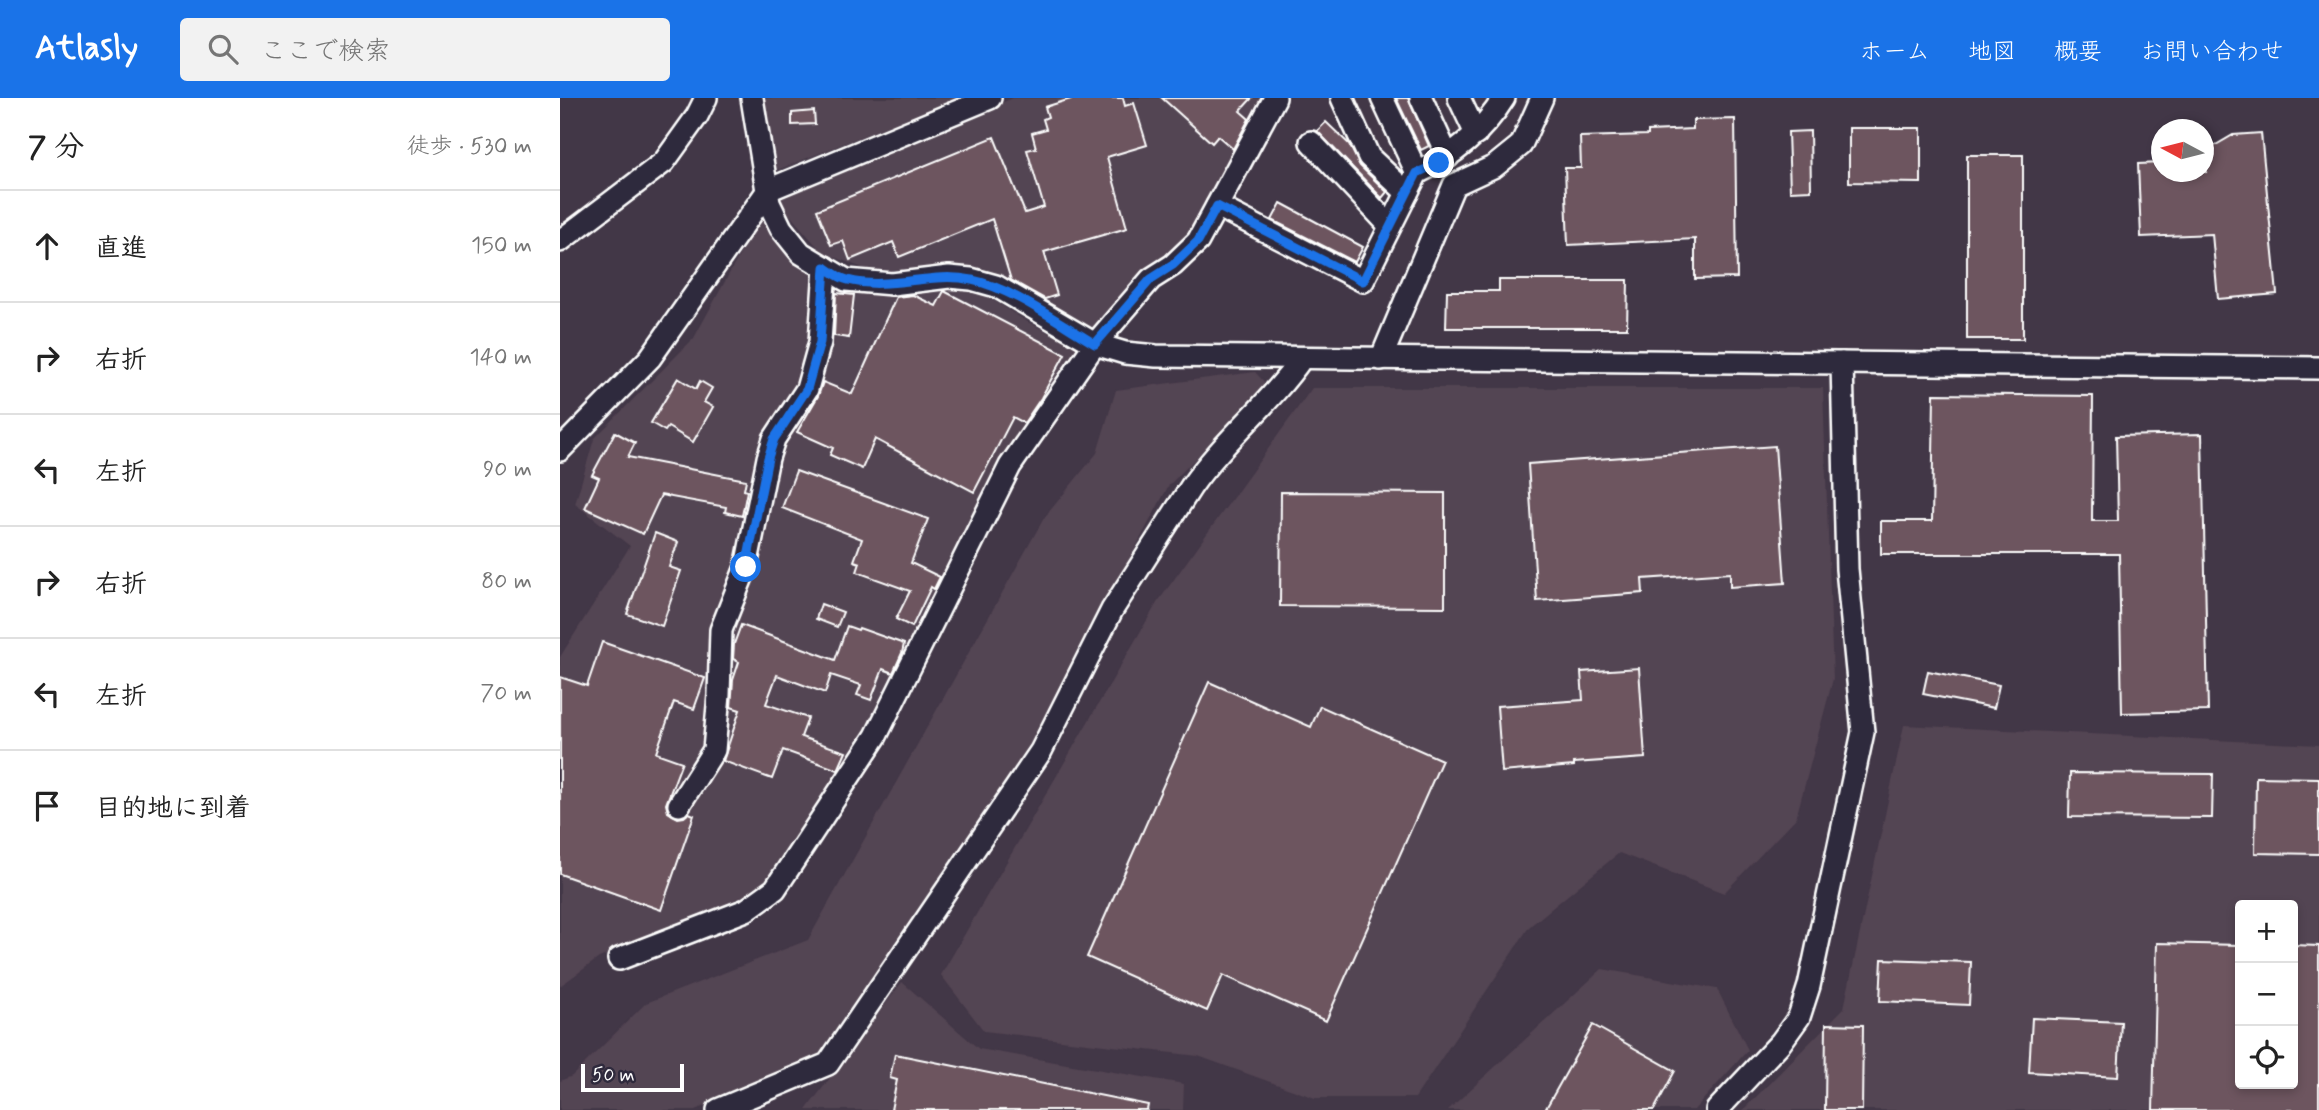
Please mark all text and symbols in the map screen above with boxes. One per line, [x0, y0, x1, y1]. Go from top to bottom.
search box [180, 18, 670, 81]
text: Atlasly [35, 27, 138, 71]
icon: search [204, 30, 242, 68]
text: ここで検索 [260, 35, 390, 69]
text: ホーム [1859, 37, 1930, 68]
text: 地図 [1968, 37, 2016, 68]
text: 概要 [2054, 37, 2102, 68]
text: お問い合わせ [2140, 37, 2284, 68]
north arrow [2151, 119, 2214, 182]
text: 7 分 [28, 128, 84, 167]
text: 徒歩 · 530 m [406, 132, 532, 162]
route end [1423, 147, 1454, 178]
icon: ahead [28, 227, 66, 265]
text: 150 m [471, 231, 532, 261]
text: 直進 [95, 232, 147, 266]
icon: right [28, 339, 66, 377]
text: 140 m [469, 343, 532, 373]
text: 右折 [95, 344, 147, 378]
icon: left [28, 451, 66, 489]
text: 90 m [483, 455, 532, 485]
text: 左折 [95, 456, 147, 490]
route start [730, 551, 761, 582]
icon: right [28, 563, 66, 601]
text: 80 m [481, 567, 532, 597]
text: 右折 [95, 568, 147, 602]
icon: left [28, 675, 66, 713]
text: 70 m [480, 679, 532, 709]
text: 左折 [95, 680, 147, 714]
icon: arrive [28, 787, 66, 825]
text: 目的地に到着 [95, 792, 251, 826]
map controls [2235, 900, 2298, 1089]
button: + [2235, 900, 2298, 963]
button: − [2235, 963, 2298, 1026]
button: locate [2235, 1026, 2298, 1089]
scale bar [581, 1061, 684, 1093]
text: 50 m [592, 1063, 635, 1088]

